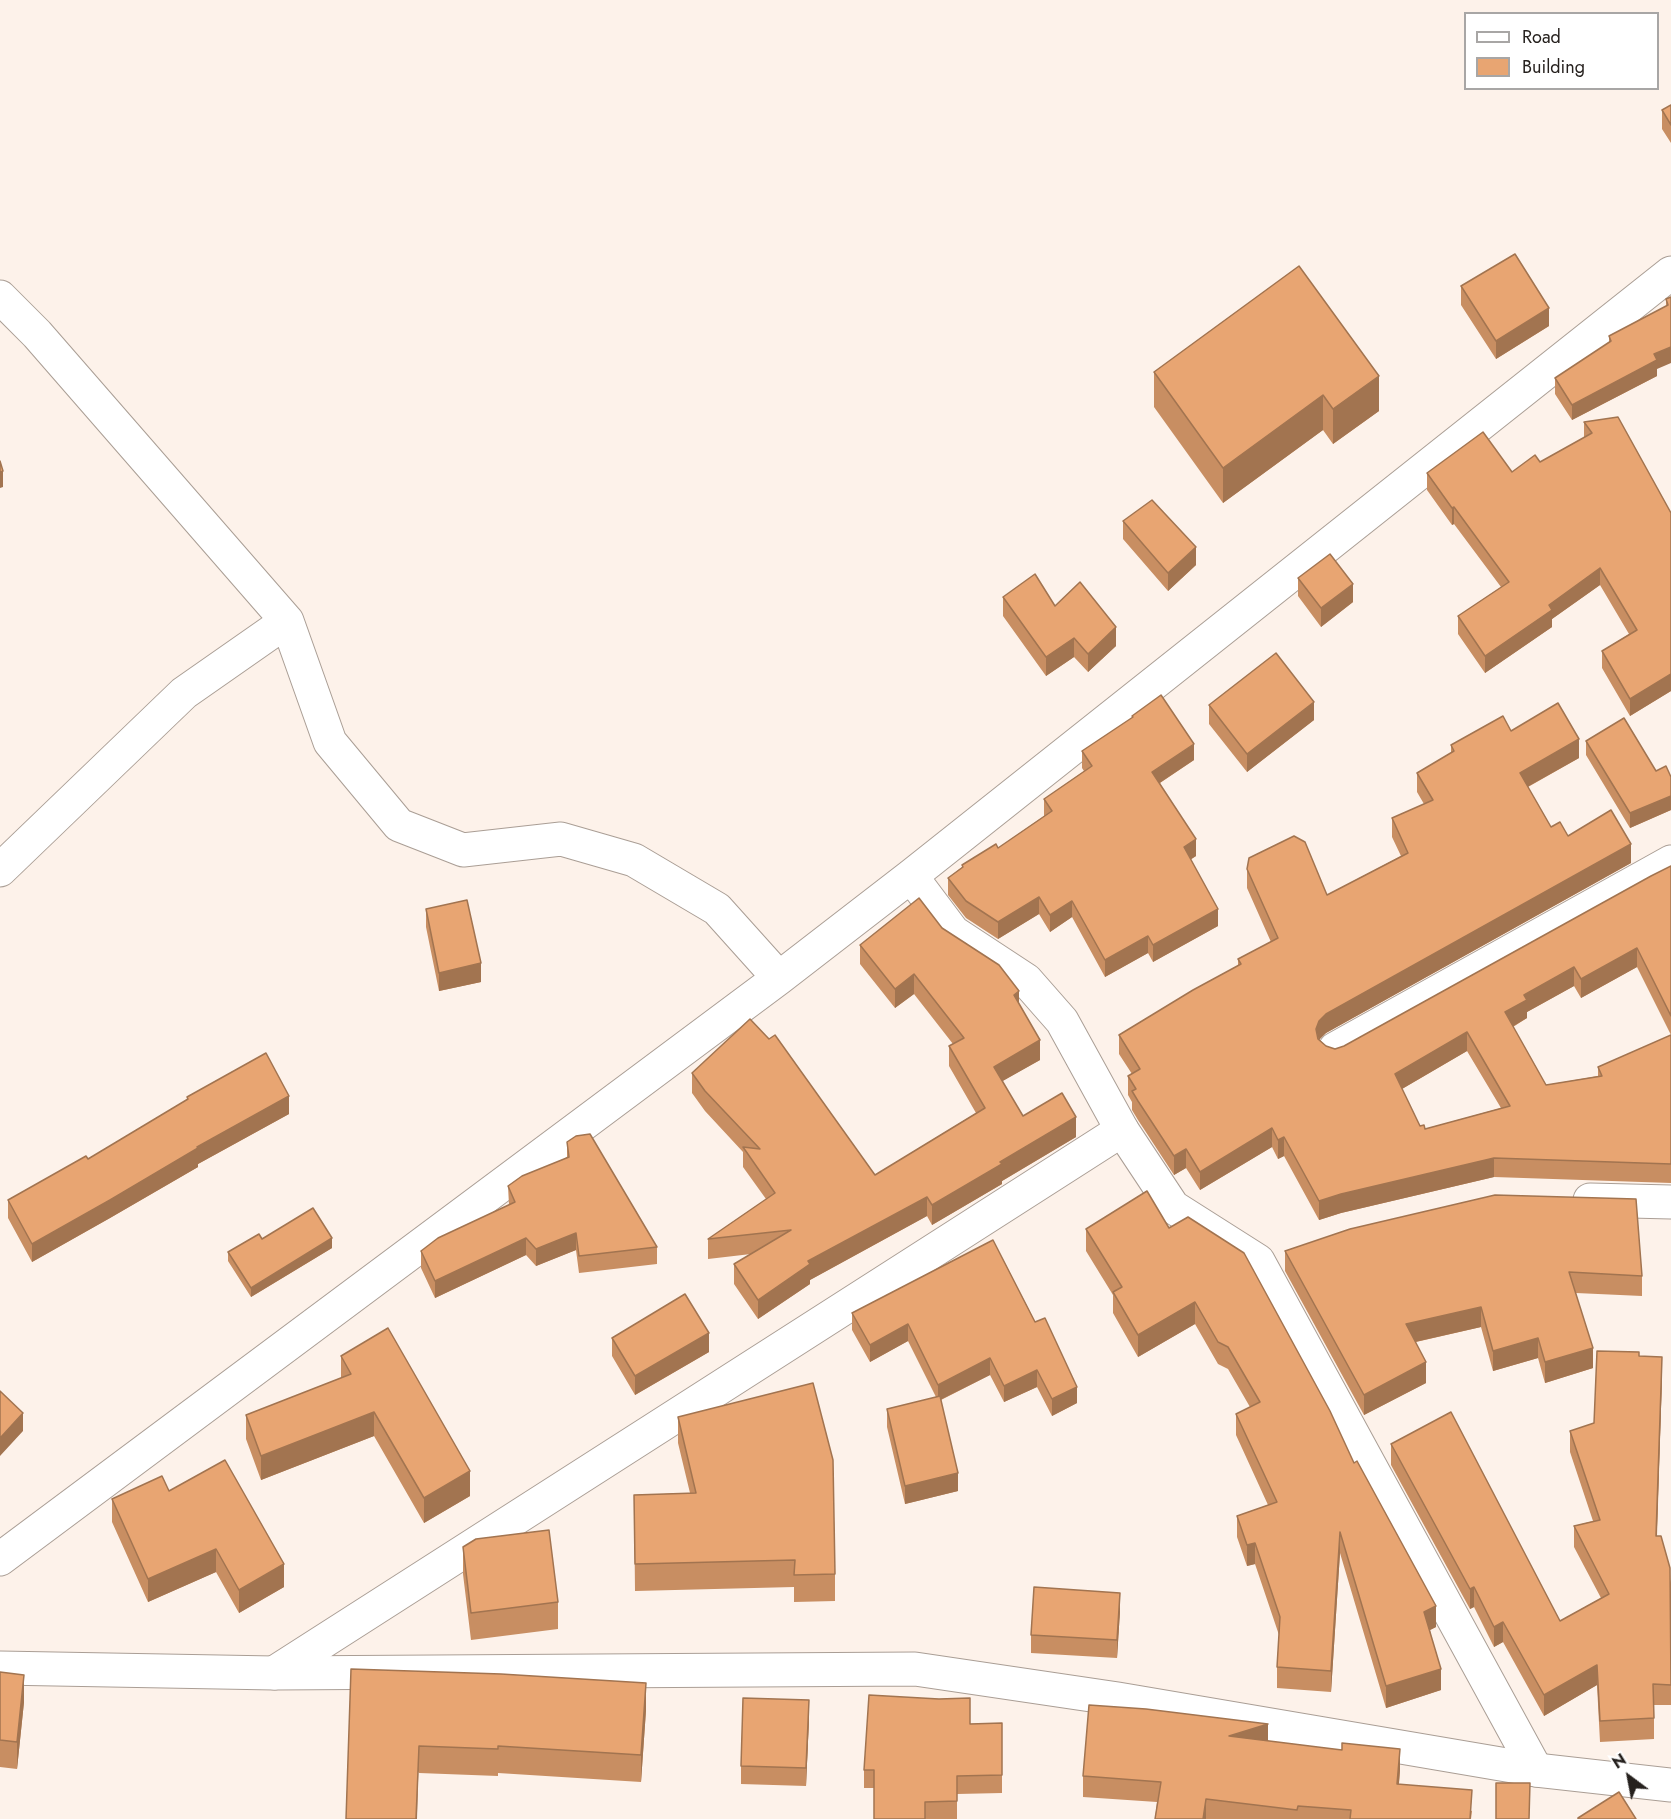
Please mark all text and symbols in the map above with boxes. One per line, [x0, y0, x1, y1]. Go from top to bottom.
legend [1464, 12, 1659, 90]
text: Road [1522, 24, 1561, 50]
text: Building [1522, 54, 1585, 80]
north arrow [1599, 1747, 1659, 1807]
text: N [1608, 1748, 1631, 1774]

